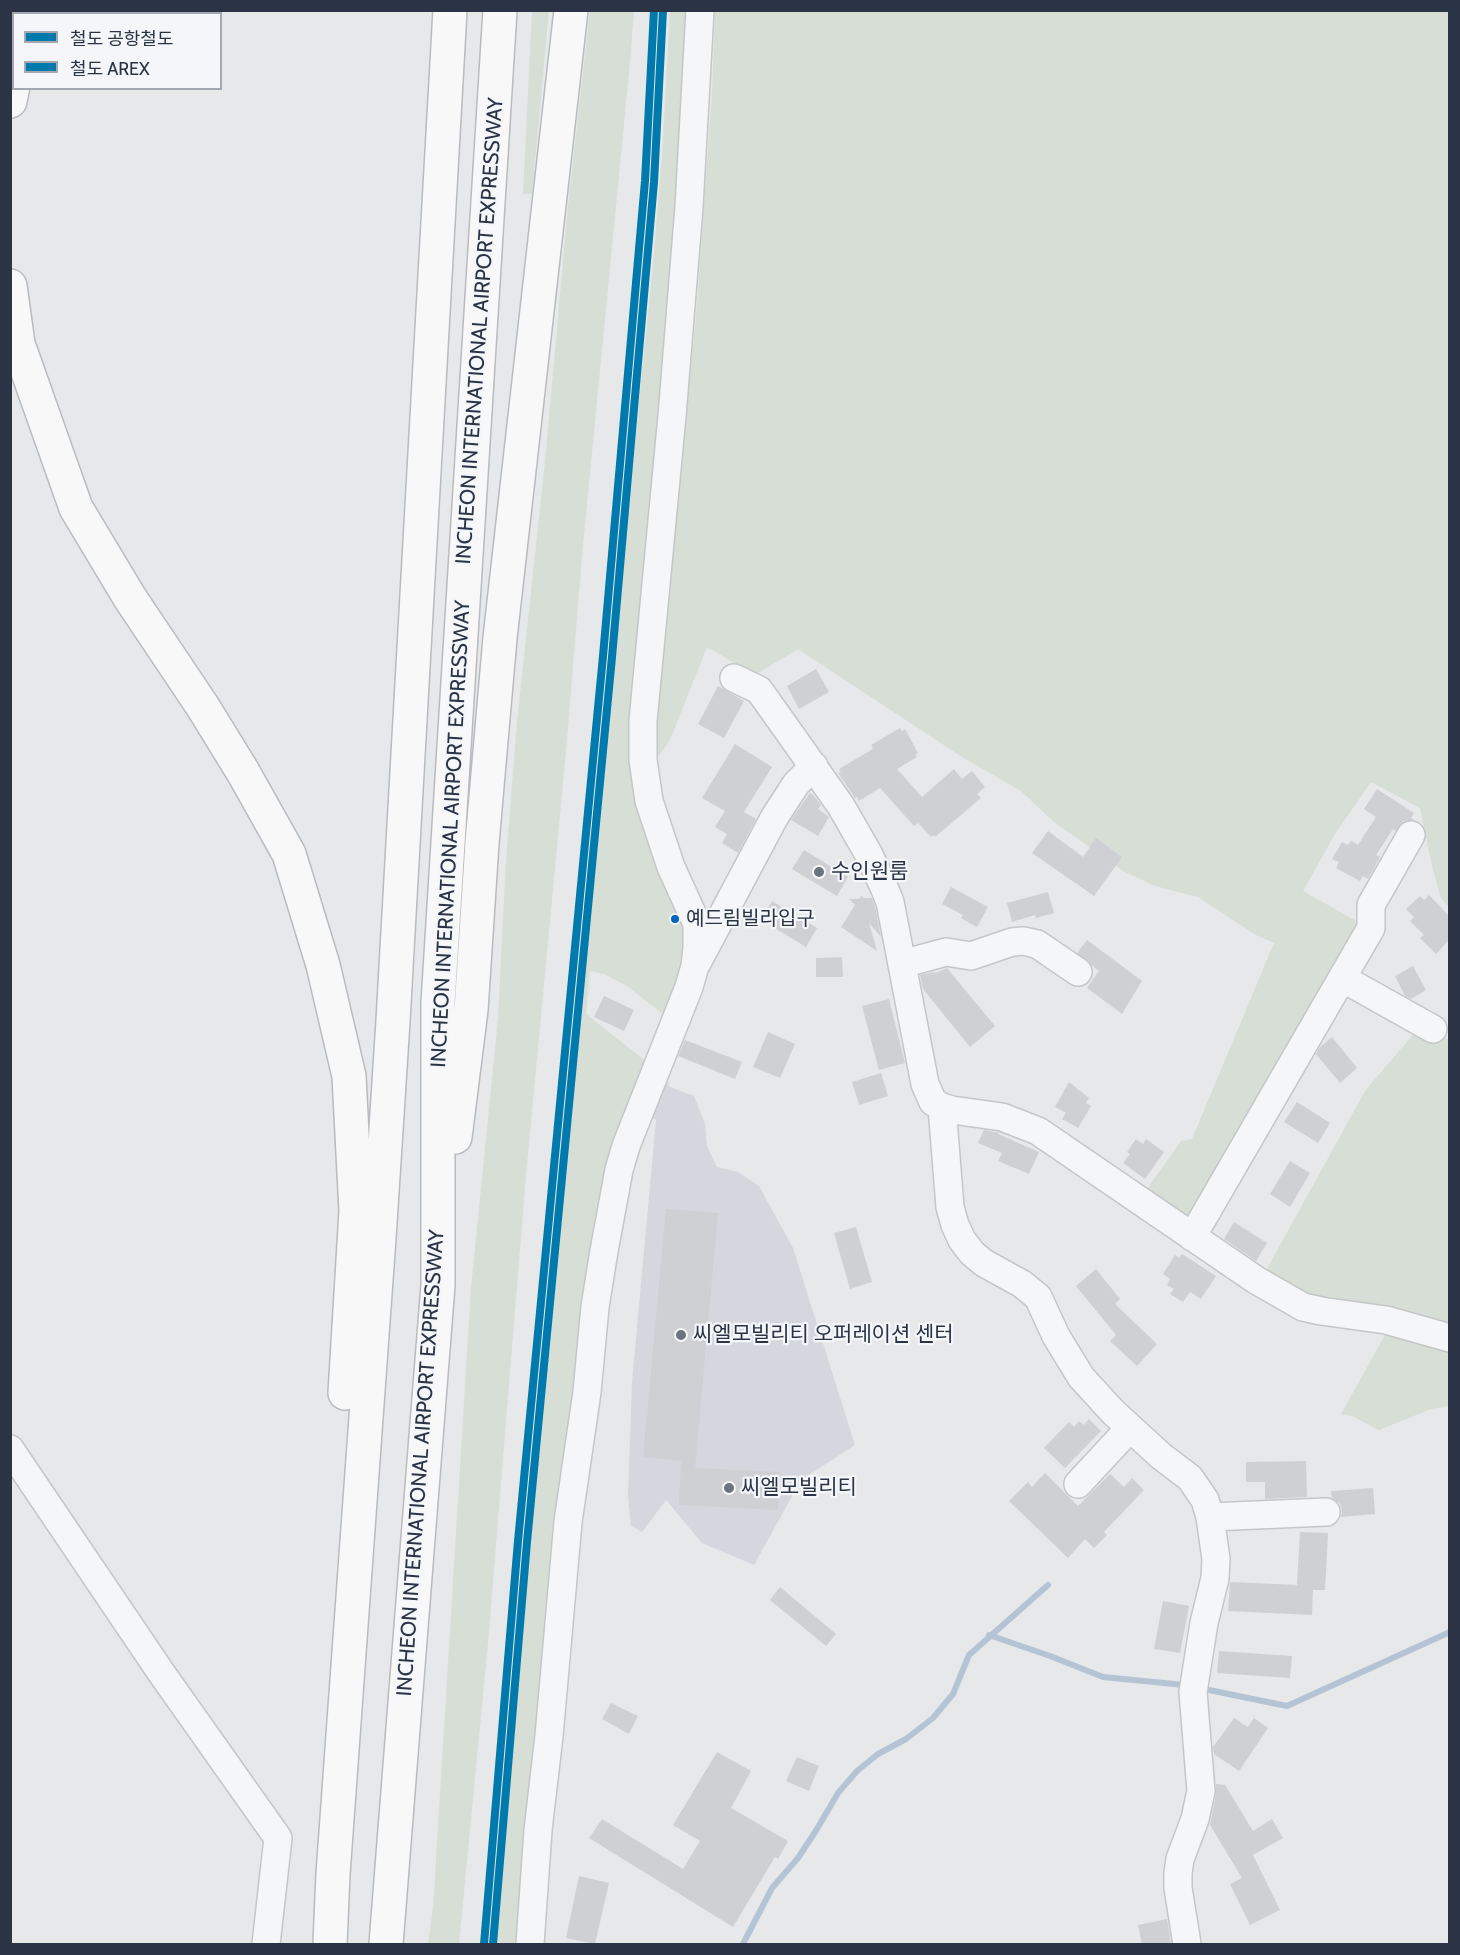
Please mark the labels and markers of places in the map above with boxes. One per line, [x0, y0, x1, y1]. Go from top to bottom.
place label: 수인원룸 [831, 859, 908, 885]
marker: 수인원룸 [812, 865, 826, 879]
place label: 예드림빌라입구 [686, 907, 815, 931]
marker: 예드림빌라입구 [669, 913, 681, 925]
place label: 씨엘모빌리티 오퍼레이션 센터 [693, 1322, 954, 1348]
marker: 씨엘모빌리티 오퍼레이션 센터 [674, 1328, 688, 1342]
place label: 씨엘모빌리티 [741, 1475, 857, 1501]
marker: 씨엘모빌리티 [722, 1481, 736, 1495]

